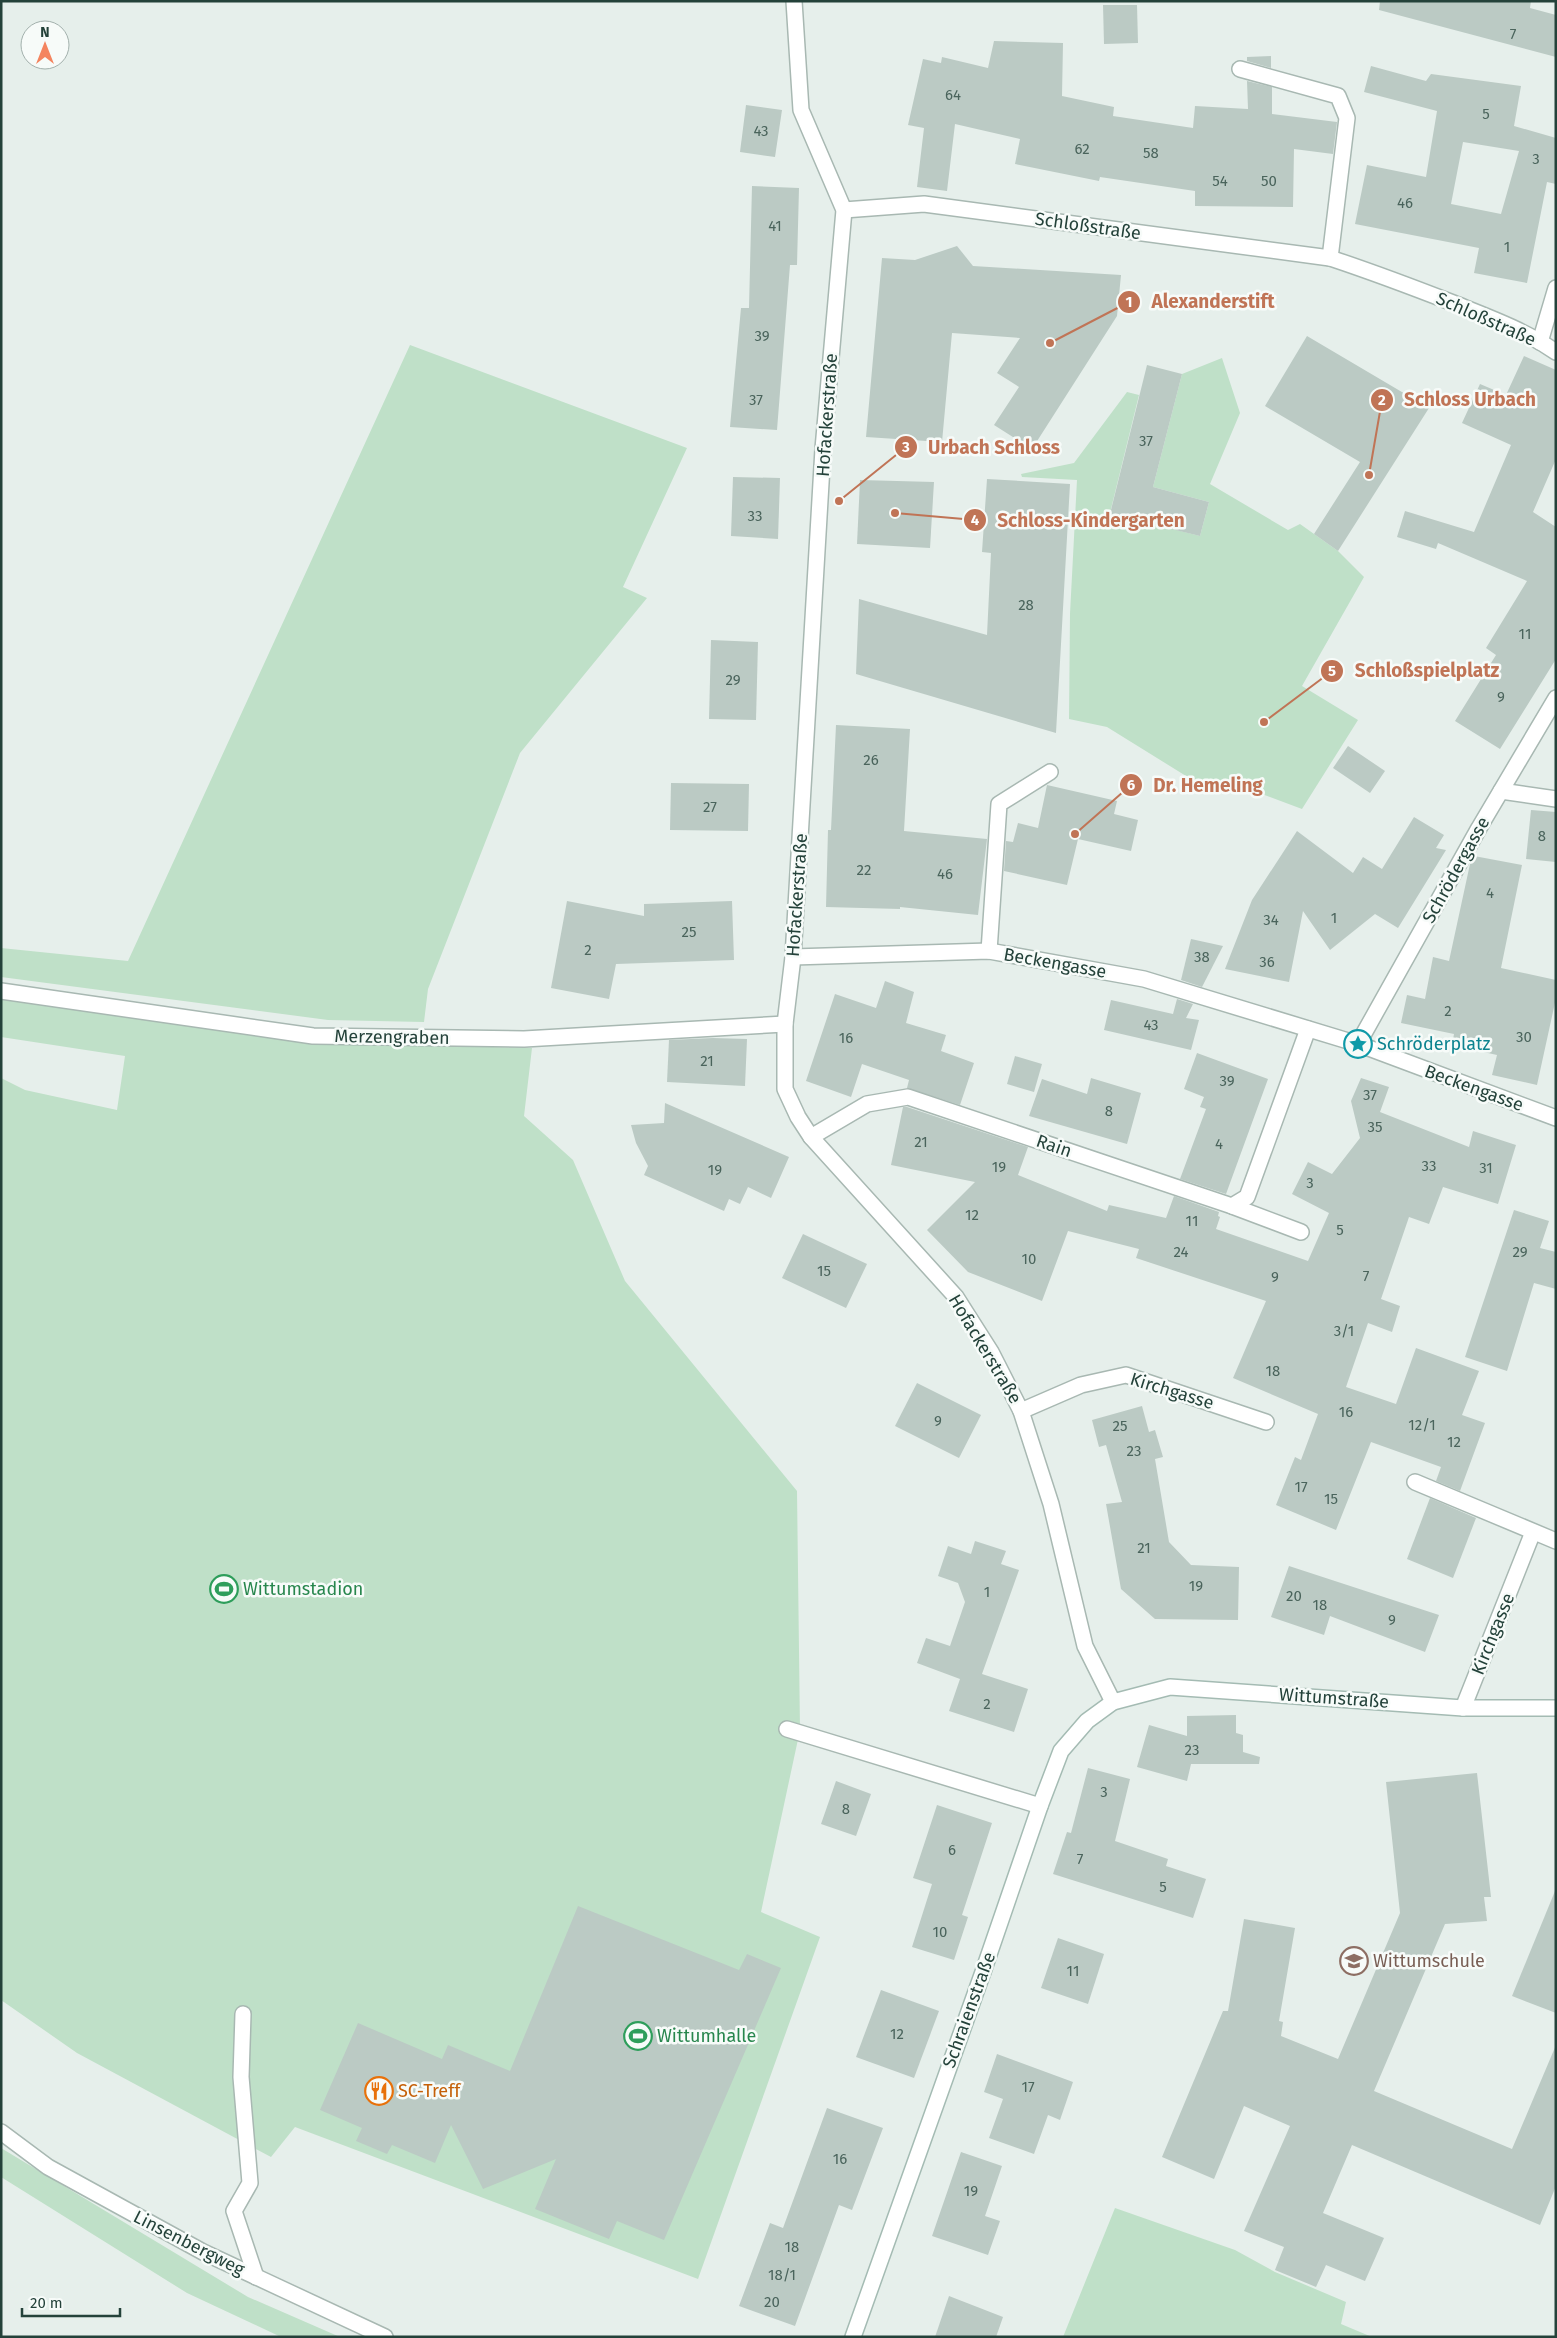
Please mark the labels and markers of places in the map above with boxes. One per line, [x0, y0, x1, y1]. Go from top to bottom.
callout: Alexanderstift [1117, 285, 1285, 319]
callout: Schloss Urbach [1369, 383, 1546, 417]
callout: Urbach Schloss [893, 430, 1070, 464]
callout: Schloss-Kindergarten [962, 503, 1195, 537]
callout: Schloßspielplatz [1320, 654, 1509, 688]
callout: Dr. Hemeling [1118, 768, 1273, 802]
place icon: Schröderplatz [1343, 1029, 1373, 1059]
place label: Schröderplatz [1377, 1033, 1491, 1055]
sports icon: Wittumstadion [209, 1574, 239, 1604]
place label: Wittumstadion [243, 1578, 363, 1600]
school or university icon: Wittumschule [1339, 1946, 1369, 1976]
place label: Wittumschule [1373, 1950, 1485, 1972]
sports icon: Wittumhalle [623, 2021, 653, 2051]
place label: Wittumhalle [657, 2025, 756, 2047]
restaurant icon: SC-Treff [364, 2076, 394, 2106]
place label: SC-Treff [398, 2080, 462, 2102]

